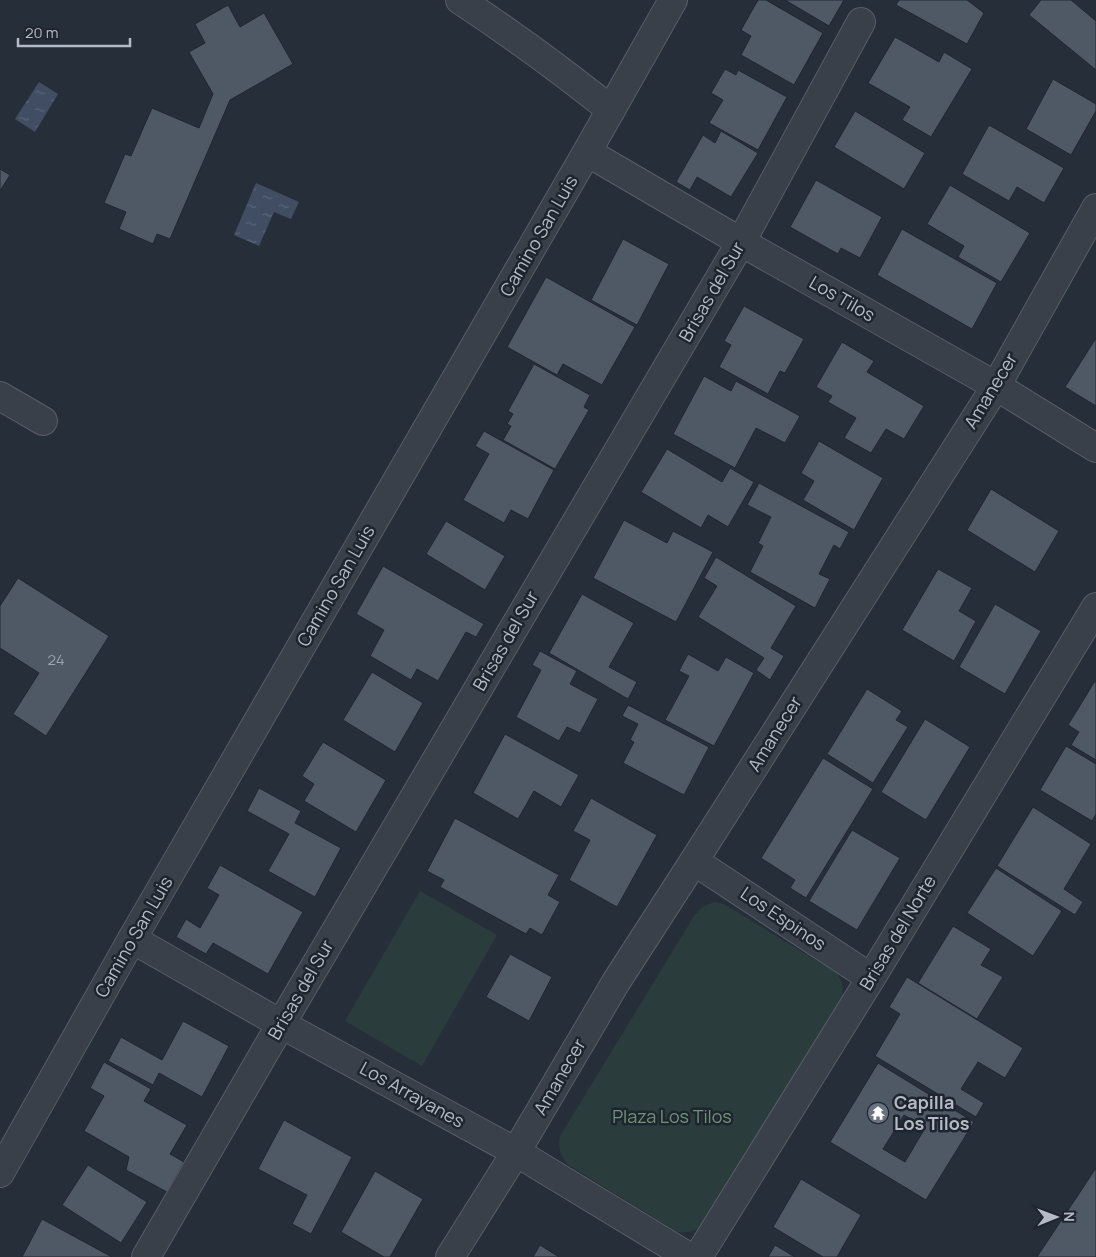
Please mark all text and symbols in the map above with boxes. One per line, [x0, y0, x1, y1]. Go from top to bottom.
scale bar [18, 15, 130, 47]
text: 20 m [25, 22, 58, 43]
street label: Camino San Luis [494, 171, 583, 300]
street label: Brisas del Sur [673, 237, 750, 346]
street label: Los Tilos [805, 270, 880, 327]
street label: Amanecer [958, 348, 1022, 433]
street label: Camino San Luis [291, 521, 380, 650]
street label: Brisas del Sur [467, 586, 544, 695]
house number: 24 [47, 649, 65, 670]
street label: Amanecer [742, 691, 807, 776]
street label: Brisas del Norte [853, 871, 941, 994]
street label: Camino San Luis [89, 872, 178, 1001]
street label: Los Espinos [736, 881, 831, 956]
street label: Brisas del Sur [262, 935, 339, 1044]
street label: Amanecer [528, 1033, 591, 1119]
street label: Los Arrayanes [356, 1056, 469, 1133]
place label: Capilla Los Tilos [894, 1090, 970, 1135]
temple icon: Capilla Los Tilos [866, 1101, 890, 1125]
park label: Plaza Los Tilos [612, 1104, 732, 1128]
north arrow [1031, 1192, 1081, 1242]
text: N [1060, 1212, 1079, 1222]

